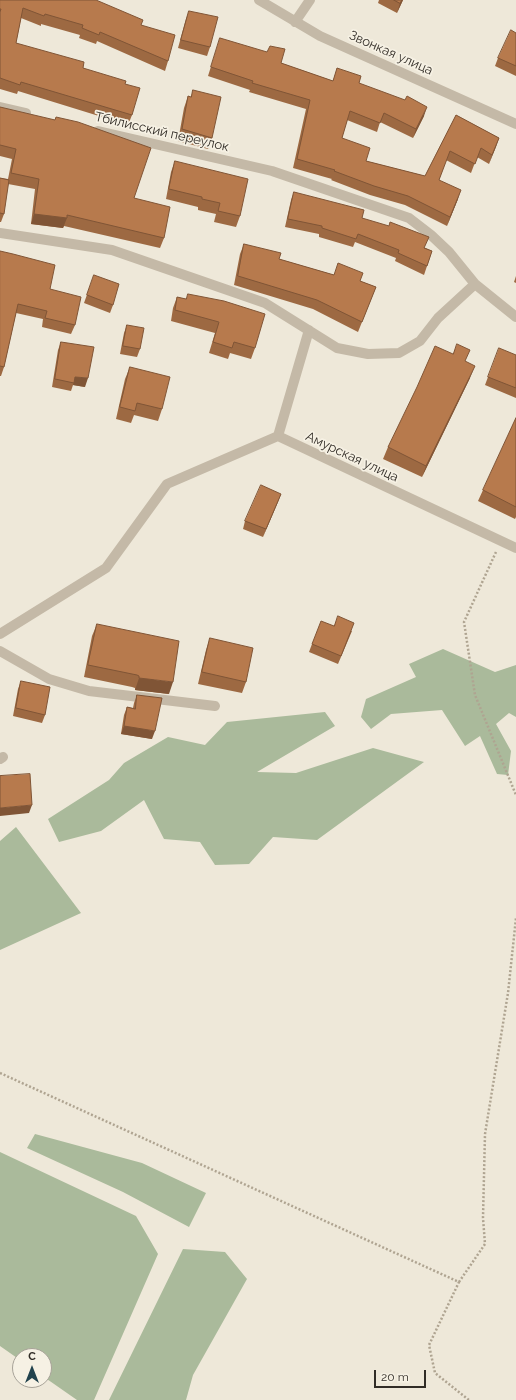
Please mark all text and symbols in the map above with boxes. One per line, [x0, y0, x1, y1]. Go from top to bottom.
street label: Звонкая улица [347, 28, 435, 78]
street label: Тбилисский переулок [93, 109, 231, 155]
street label: Амурская улица [303, 429, 401, 485]
north arrow [12, 1348, 52, 1388]
text: С [28, 1350, 36, 1363]
scale bar [376, 1362, 428, 1388]
text: 20 m [381, 1370, 409, 1384]

